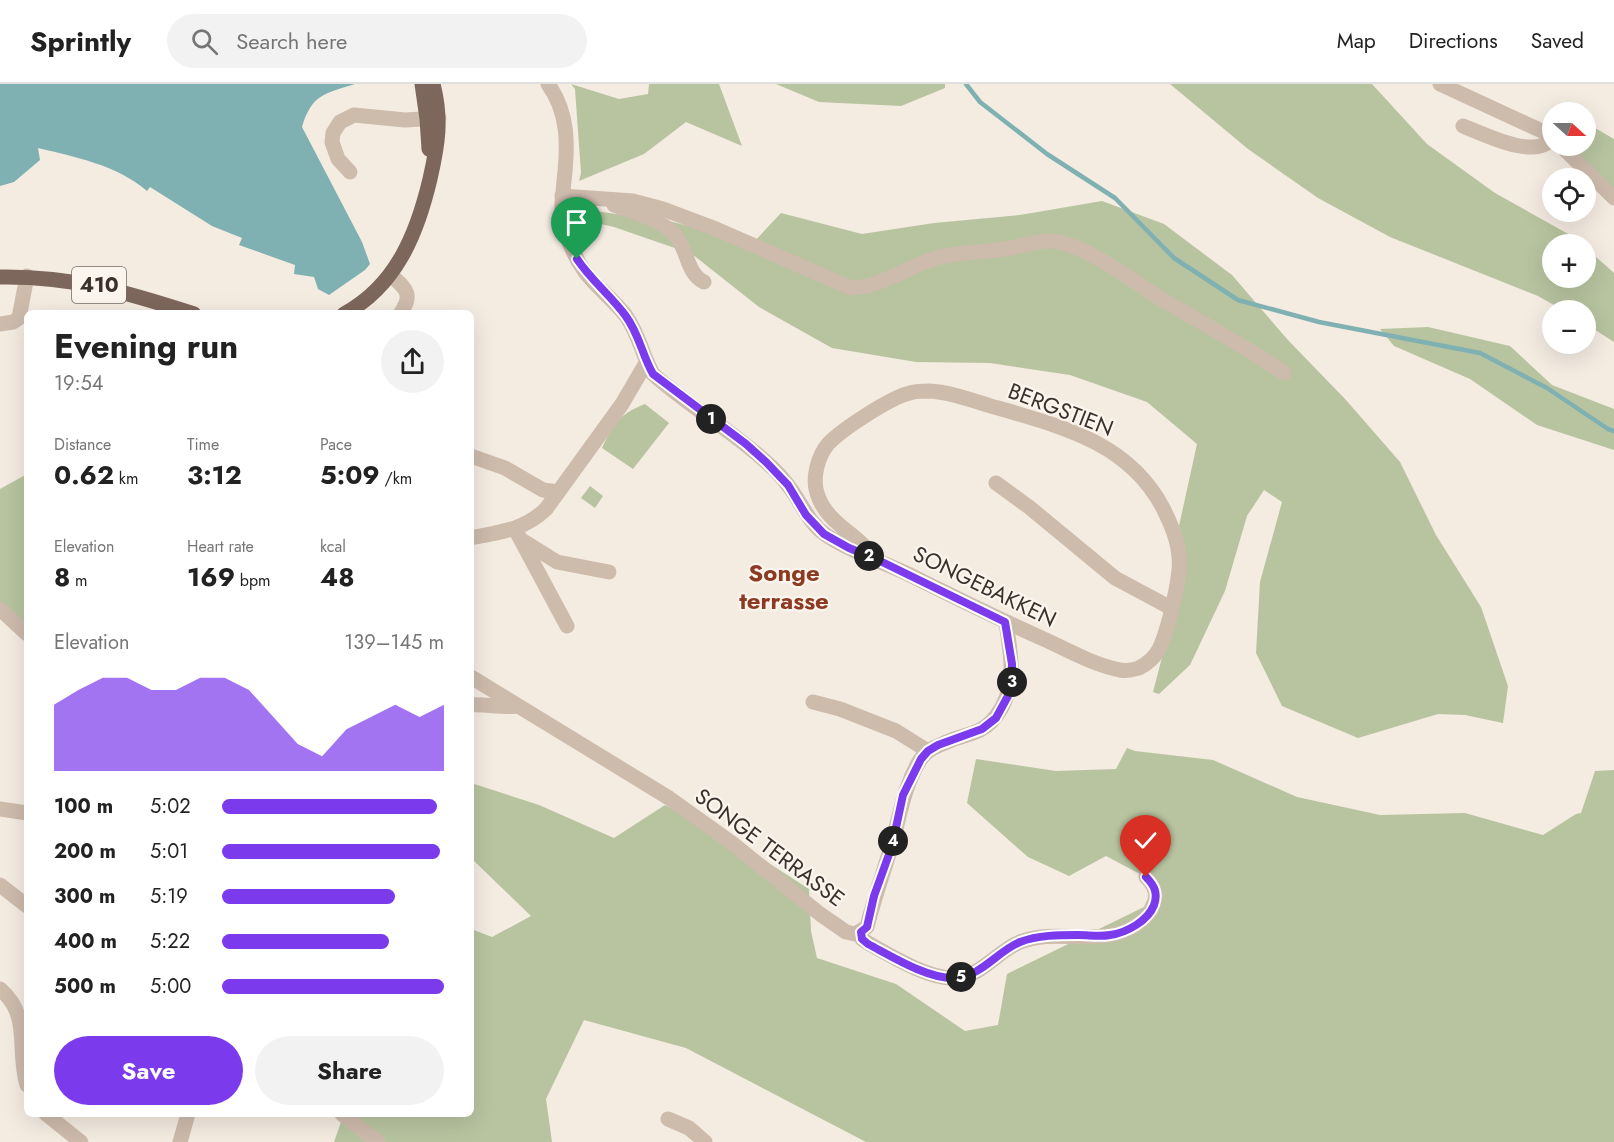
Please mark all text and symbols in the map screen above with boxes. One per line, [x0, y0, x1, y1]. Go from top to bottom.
search box [167, 14, 587, 68]
text: Sprintly [30, 21, 131, 62]
icon: search [188, 25, 221, 58]
text: Search here [236, 25, 347, 57]
text: Map [1337, 26, 1376, 56]
text: Directions [1409, 26, 1498, 56]
text: Saved [1531, 26, 1584, 56]
north arrow [1542, 102, 1596, 156]
map controls [1542, 102, 1596, 354]
button: locate [1542, 168, 1596, 222]
pin [551, 197, 602, 259]
icon: arrive [560, 206, 593, 239]
button: + [1542, 234, 1596, 288]
road number: 410 [72, 267, 126, 303]
button: − [1542, 300, 1596, 354]
text: Evening run [54, 323, 238, 370]
button: share [381, 330, 444, 393]
text: 19:54 [54, 369, 103, 398]
street label: BERGSTIEN [1004, 374, 1118, 444]
pin: 1 [696, 404, 726, 434]
text: 1 [707, 407, 715, 430]
text: Distance [54, 433, 111, 456]
text: Time [187, 433, 219, 456]
text: Pace [320, 433, 352, 456]
text: 0.62 [54, 456, 114, 494]
text: 3:12 [187, 456, 242, 494]
text: 5:09 [320, 456, 380, 494]
text: km [114, 467, 138, 490]
text: /km [380, 467, 412, 490]
text: Elevation [54, 535, 114, 558]
text: Heart rate [187, 535, 254, 558]
text: kcal [320, 535, 346, 558]
street label: SONGEBAKKEN [908, 537, 1062, 635]
pin: 2 [854, 541, 884, 571]
text: 2 [864, 544, 874, 567]
district label: Songe terrasse [739, 555, 829, 618]
text: 8 [54, 558, 70, 596]
text: 169 [187, 558, 235, 596]
text: 48 [320, 558, 354, 596]
text: m [70, 569, 88, 592]
text: bpm [235, 569, 271, 592]
text: Elevation [54, 628, 129, 657]
text: 139–145 m [344, 628, 444, 657]
pin: 3 [997, 667, 1027, 697]
text: 3 [1007, 670, 1017, 693]
street label: SONGE TERRASSE [689, 780, 851, 914]
text: 100 m [54, 792, 113, 821]
text: 5:02 [150, 792, 191, 821]
pin [1120, 815, 1171, 877]
icon: check [1129, 824, 1162, 857]
pin: 4 [878, 826, 908, 856]
text: 4 [887, 829, 899, 852]
text: 200 m [54, 837, 116, 866]
text: 5:01 [150, 837, 188, 866]
text: 300 m [54, 882, 115, 911]
text: 5:19 [150, 882, 188, 911]
text: 400 m [54, 927, 117, 956]
text: 5:22 [150, 927, 190, 956]
pin: 5 [946, 962, 976, 992]
text: 5 [956, 965, 966, 988]
text: 500 m [54, 972, 116, 1001]
text: 5:00 [150, 972, 191, 1001]
button: Save [54, 1036, 243, 1105]
button: Share [255, 1036, 444, 1105]

